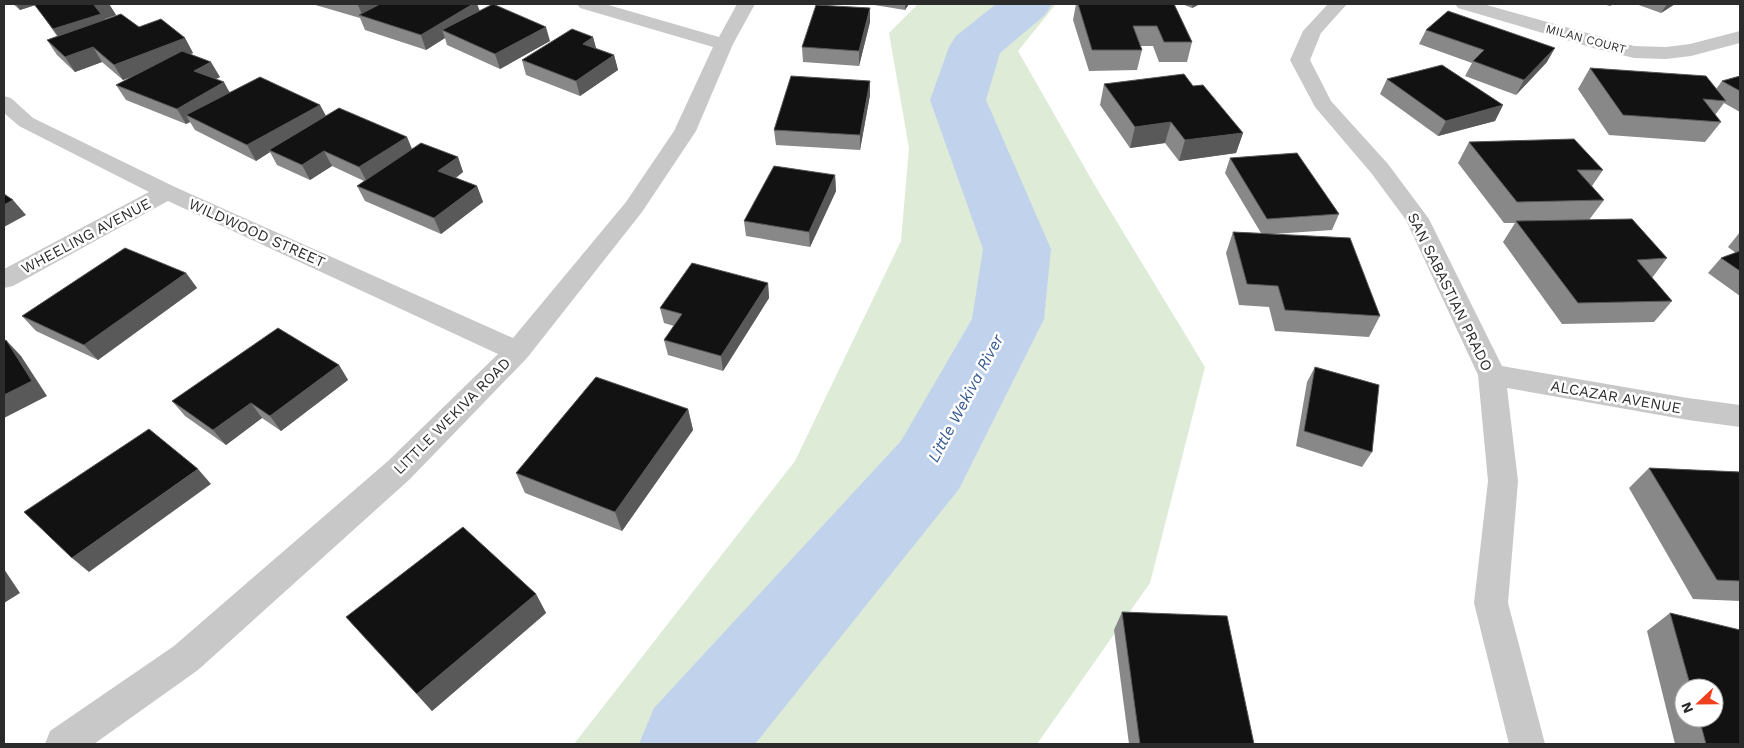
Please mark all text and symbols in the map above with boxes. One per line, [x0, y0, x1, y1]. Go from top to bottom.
street label: MILAN COURT [1544, 22, 1628, 56]
street label: WHEELING AVENUE [18, 194, 154, 278]
street label: WILDWOOD STREET [186, 195, 328, 271]
street label: SAN SABASTIAN PRADO [1404, 210, 1496, 374]
water label: Little Wekiva River [924, 330, 1008, 465]
street label: LITTLE WEKIVA ROAD [390, 354, 514, 478]
street label: ALCAZAR AVENUE [1549, 377, 1683, 417]
north arrow [1674, 678, 1724, 728]
text: N [1678, 700, 1696, 716]

